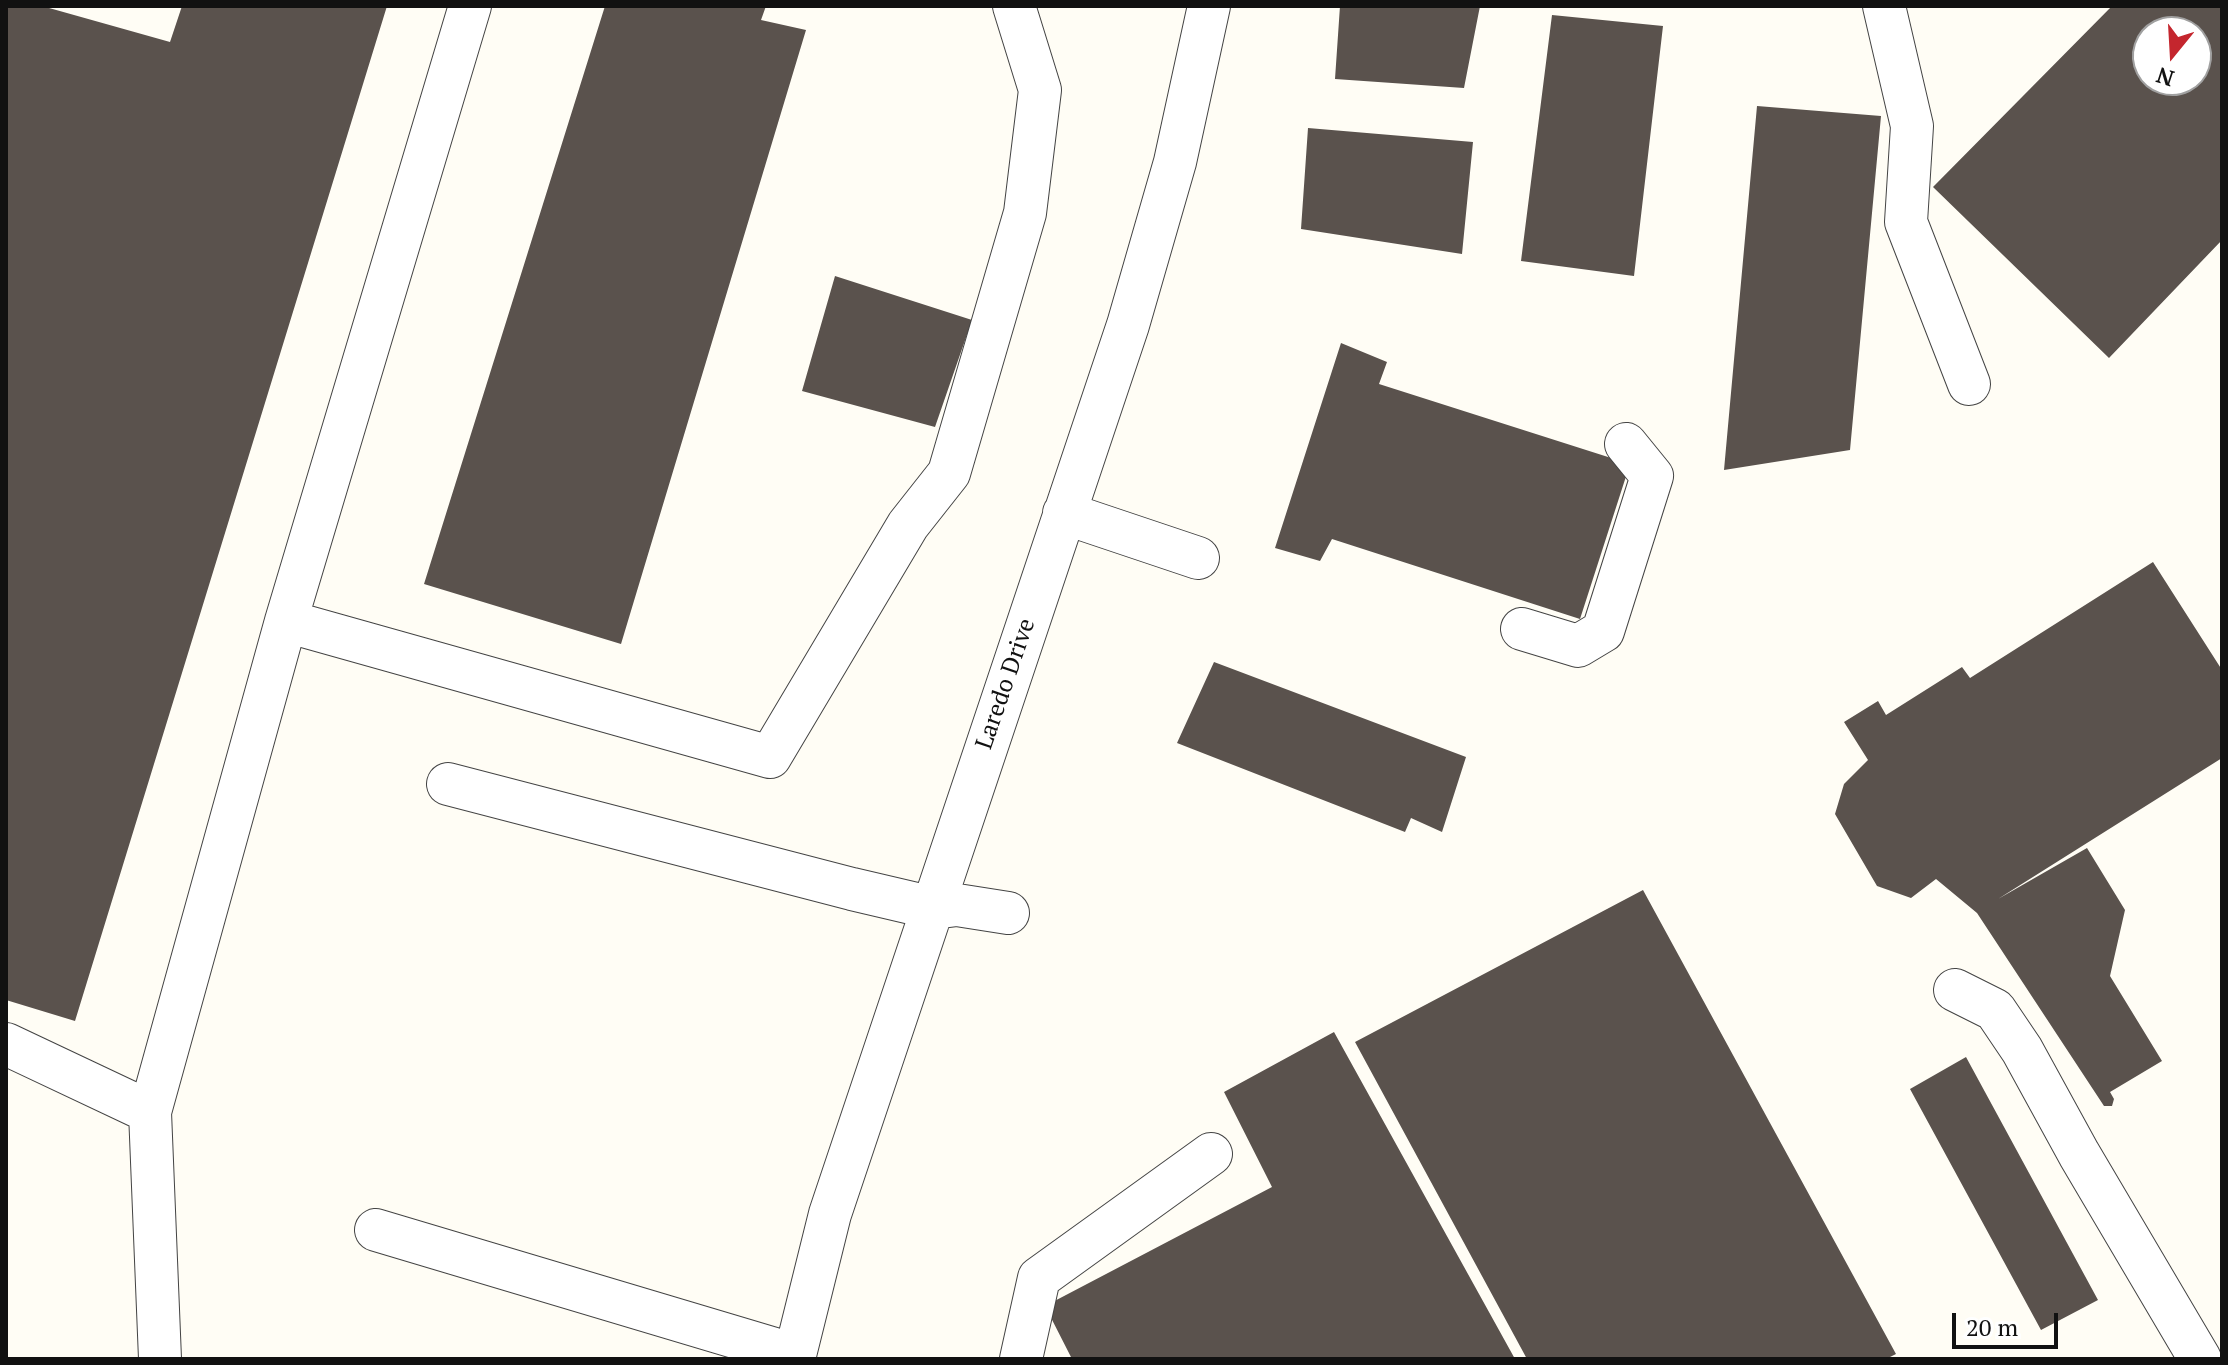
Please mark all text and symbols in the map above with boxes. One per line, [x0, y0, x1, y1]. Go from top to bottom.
north arrow [2132, 16, 2212, 96]
text: N [2153, 61, 2177, 94]
street label: Laredo Drive [970, 615, 1042, 753]
scale bar [1956, 1297, 2062, 1347]
text: 20 m [1966, 1311, 2018, 1343]

